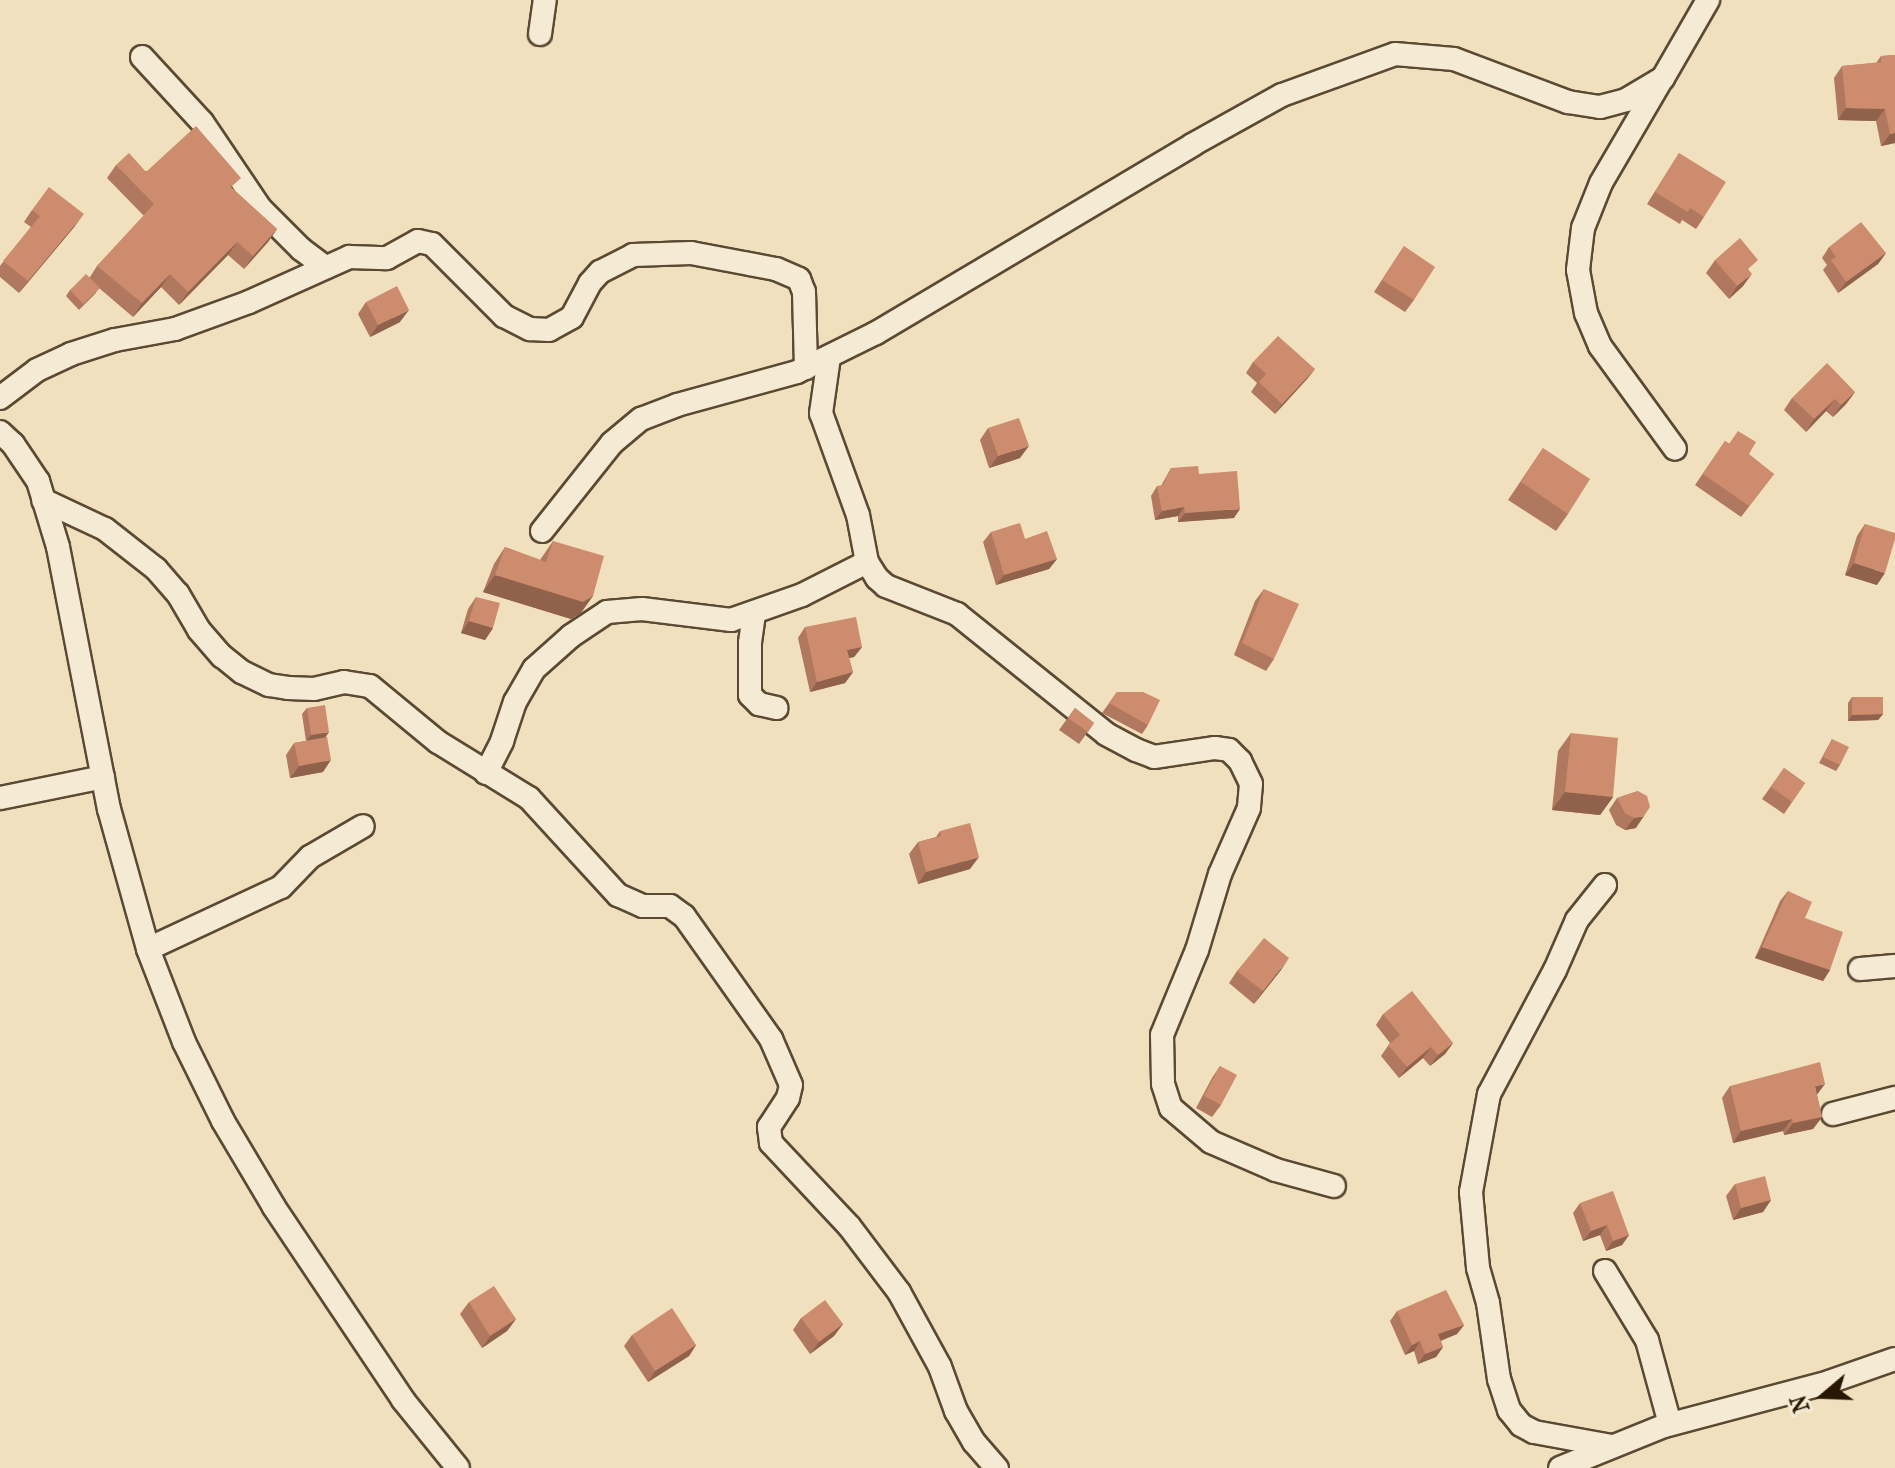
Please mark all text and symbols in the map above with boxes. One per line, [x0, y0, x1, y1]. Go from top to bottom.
north arrow [1783, 1356, 1863, 1436]
text: N [1785, 1392, 1815, 1416]

